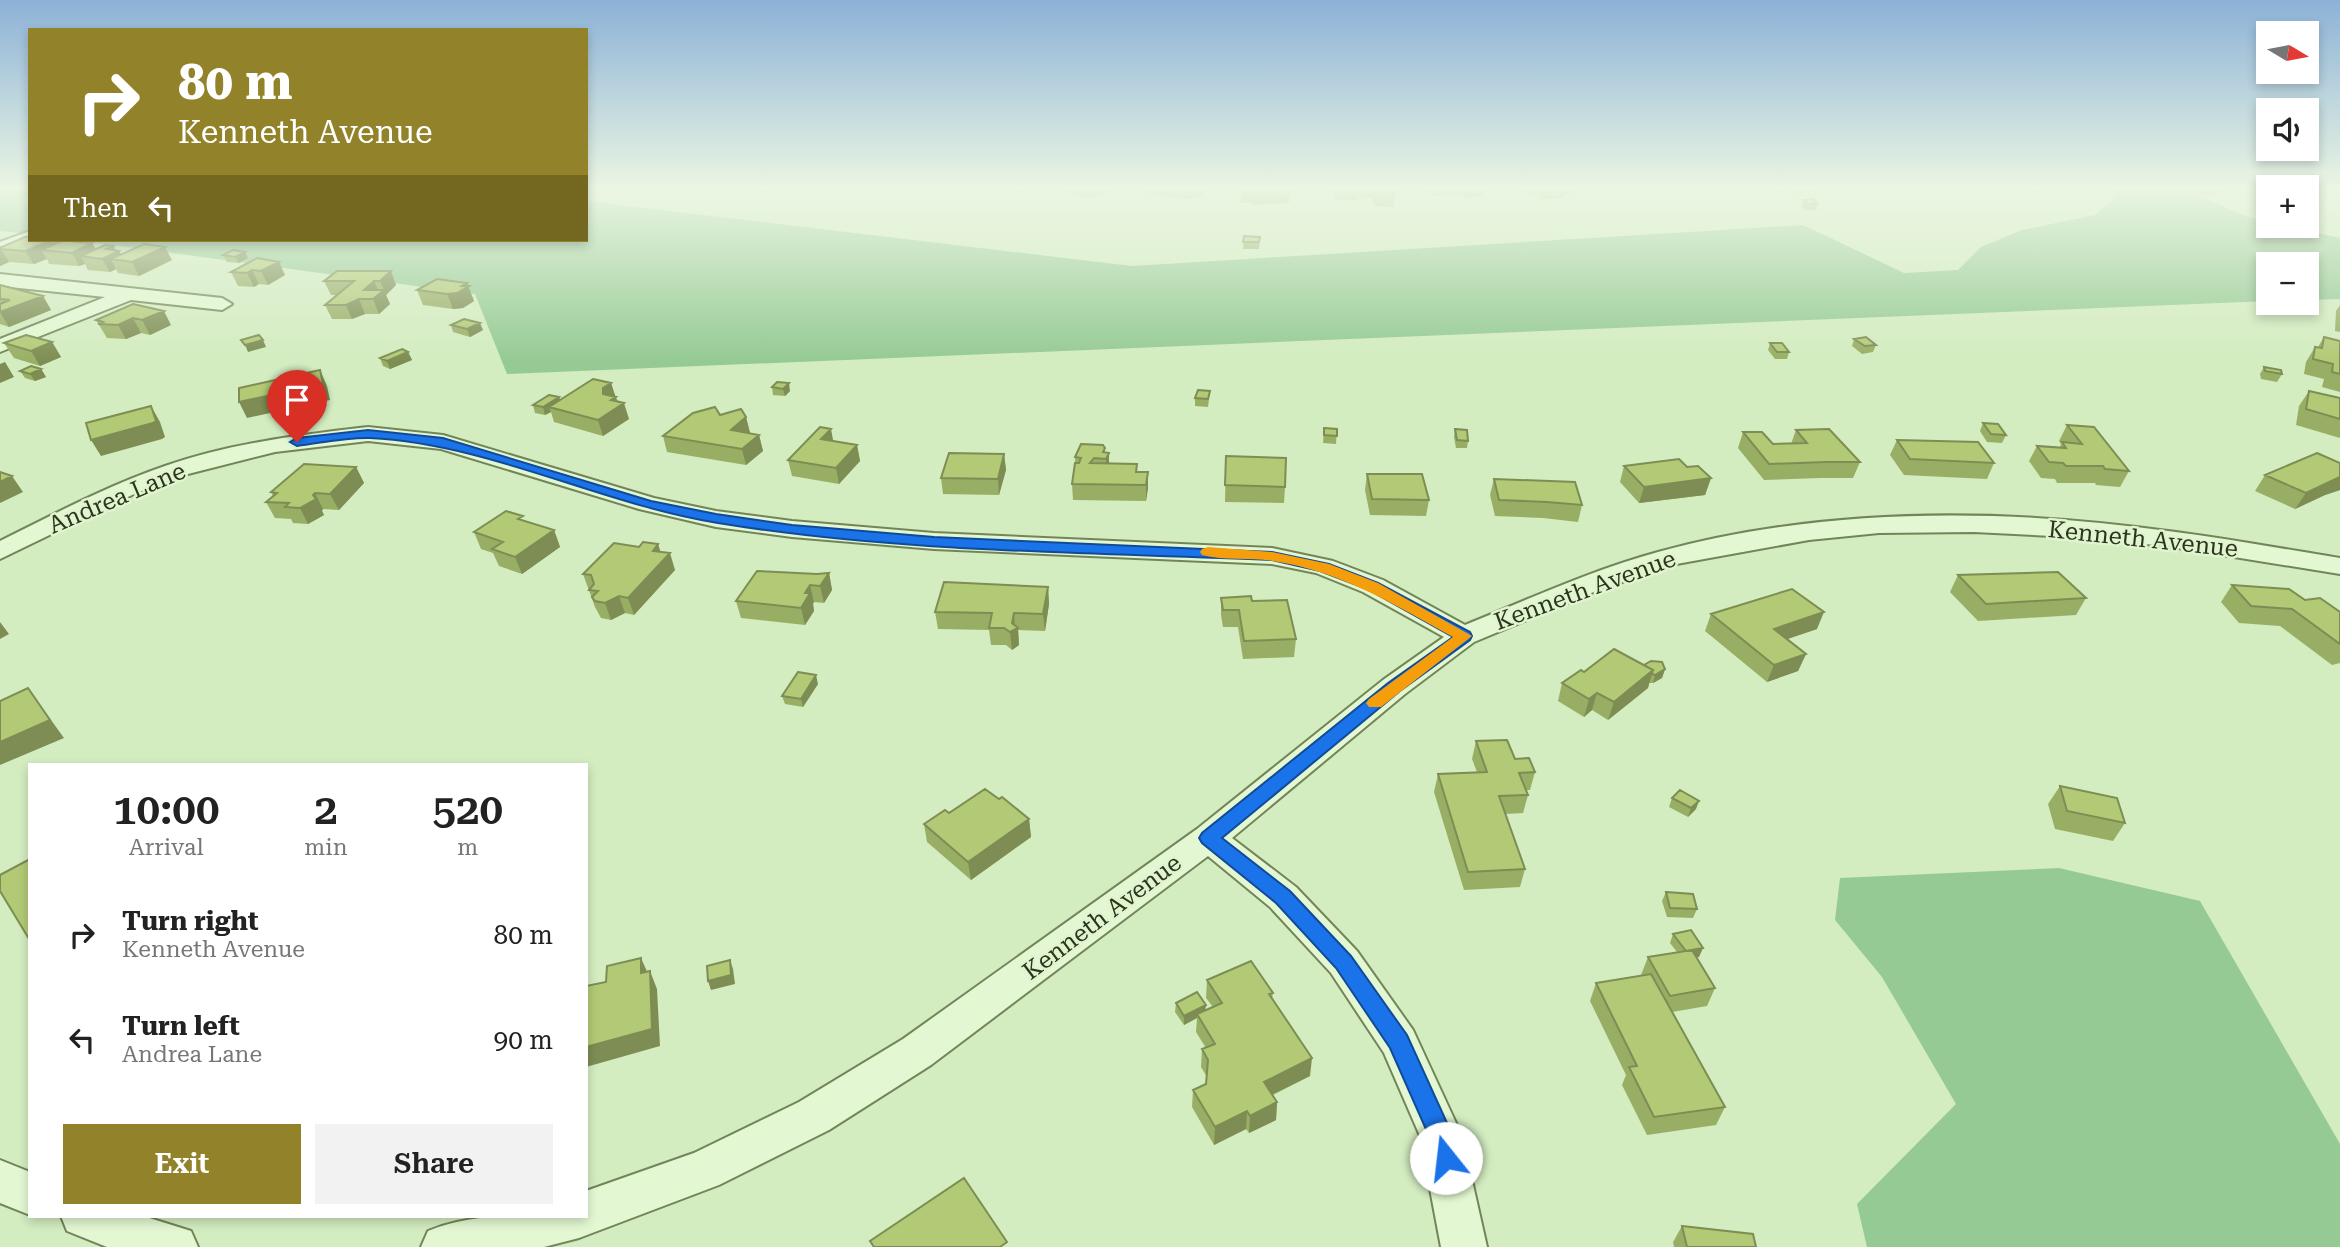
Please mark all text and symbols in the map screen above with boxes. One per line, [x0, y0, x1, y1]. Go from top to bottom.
north arrow [2256, 21, 2319, 84]
map controls [2256, 21, 2319, 315]
text: 80 m [178, 54, 293, 111]
icon: right [63, 56, 154, 147]
button: sound [2256, 98, 2319, 161]
text: Kenneth Avenue [178, 113, 433, 151]
button: + [2256, 175, 2319, 238]
icon: left [142, 189, 180, 227]
text: Then [63, 193, 128, 223]
button: − [2256, 252, 2319, 315]
pin [267, 370, 327, 442]
icon: arrive [278, 381, 316, 419]
street label: Andrea Lane [44, 457, 190, 539]
street label: Kenneth Avenue [2047, 515, 2239, 563]
street label: Kenneth Avenue [1491, 544, 1679, 636]
text: 10:00 [113, 785, 219, 834]
text: 2 [314, 785, 338, 834]
text: 520 [432, 785, 503, 834]
text: Arrival [129, 834, 204, 861]
text: min [304, 834, 348, 861]
text: m [457, 834, 478, 861]
street label: Kenneth Avenue [1017, 848, 1187, 986]
text: Turn right [122, 906, 258, 936]
icon: right [63, 916, 101, 954]
text: 80 m [494, 920, 553, 950]
text: Kenneth Avenue [122, 936, 305, 963]
text: Turn left [122, 1011, 240, 1041]
icon: left [63, 1021, 101, 1059]
text: 90 m [494, 1025, 553, 1055]
text: Andrea Lane [122, 1041, 262, 1068]
position arrow [1409, 1121, 1483, 1195]
button: Exit [63, 1124, 301, 1204]
button: Share [315, 1124, 553, 1204]

